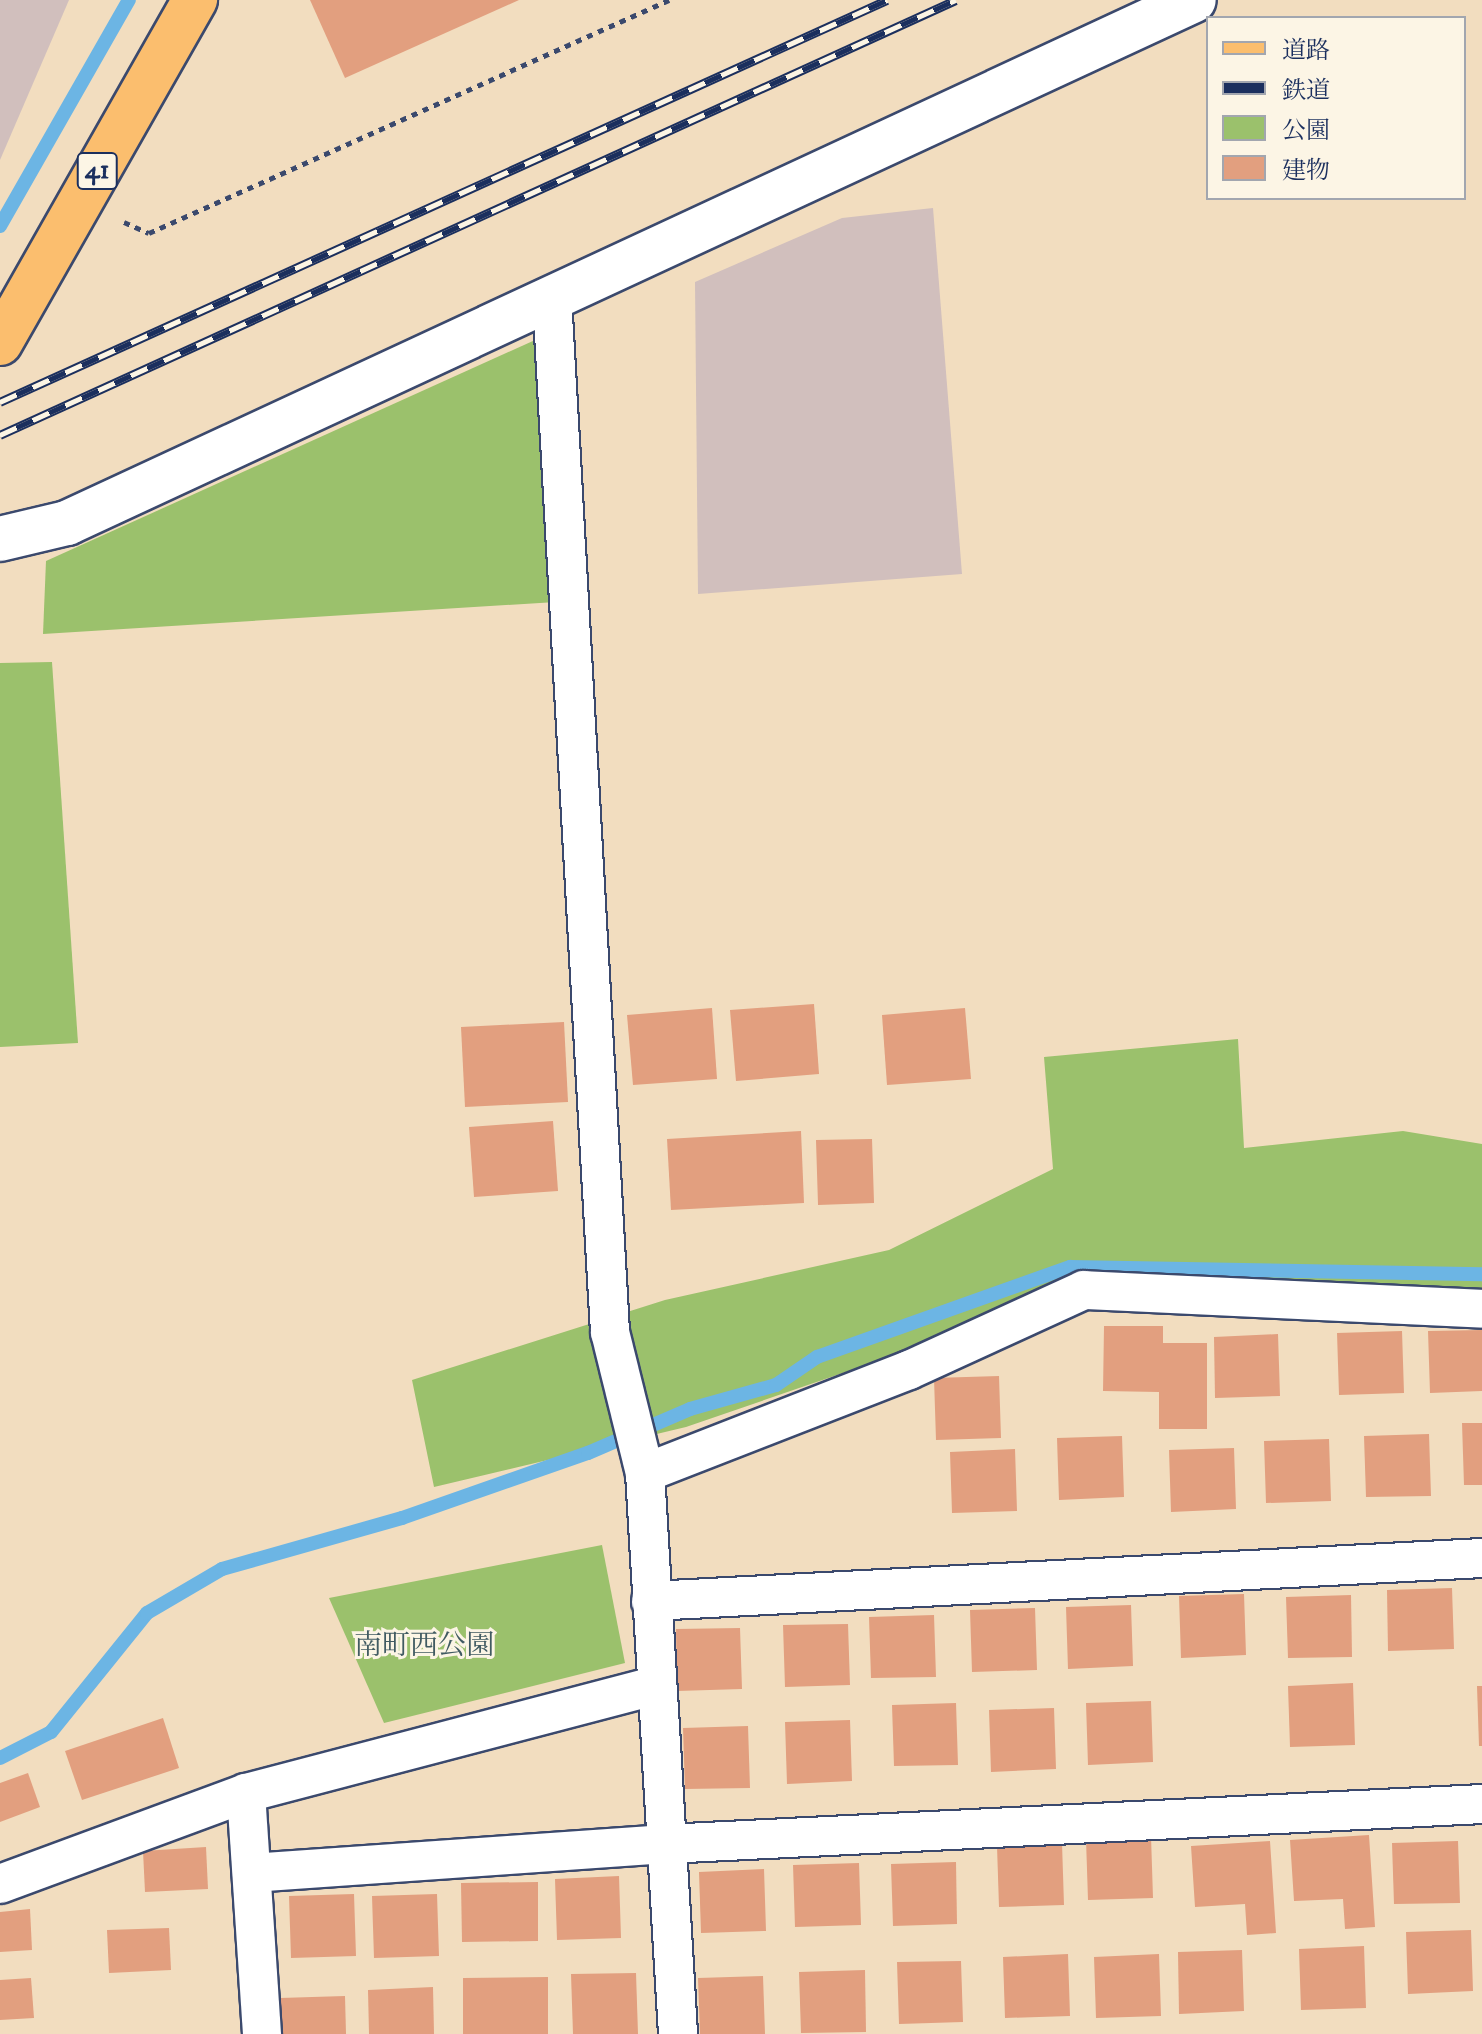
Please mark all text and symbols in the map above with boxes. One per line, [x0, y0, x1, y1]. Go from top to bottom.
legend [1206, 16, 1466, 200]
text: 道路 [1282, 36, 1330, 66]
text: 鉄道 [1282, 76, 1330, 106]
text: 公園 [1282, 116, 1330, 146]
road number: 41 [75, 149, 119, 193]
text: 建物 [1282, 156, 1330, 186]
park label: 南町西公園 [354, 1629, 494, 1663]

